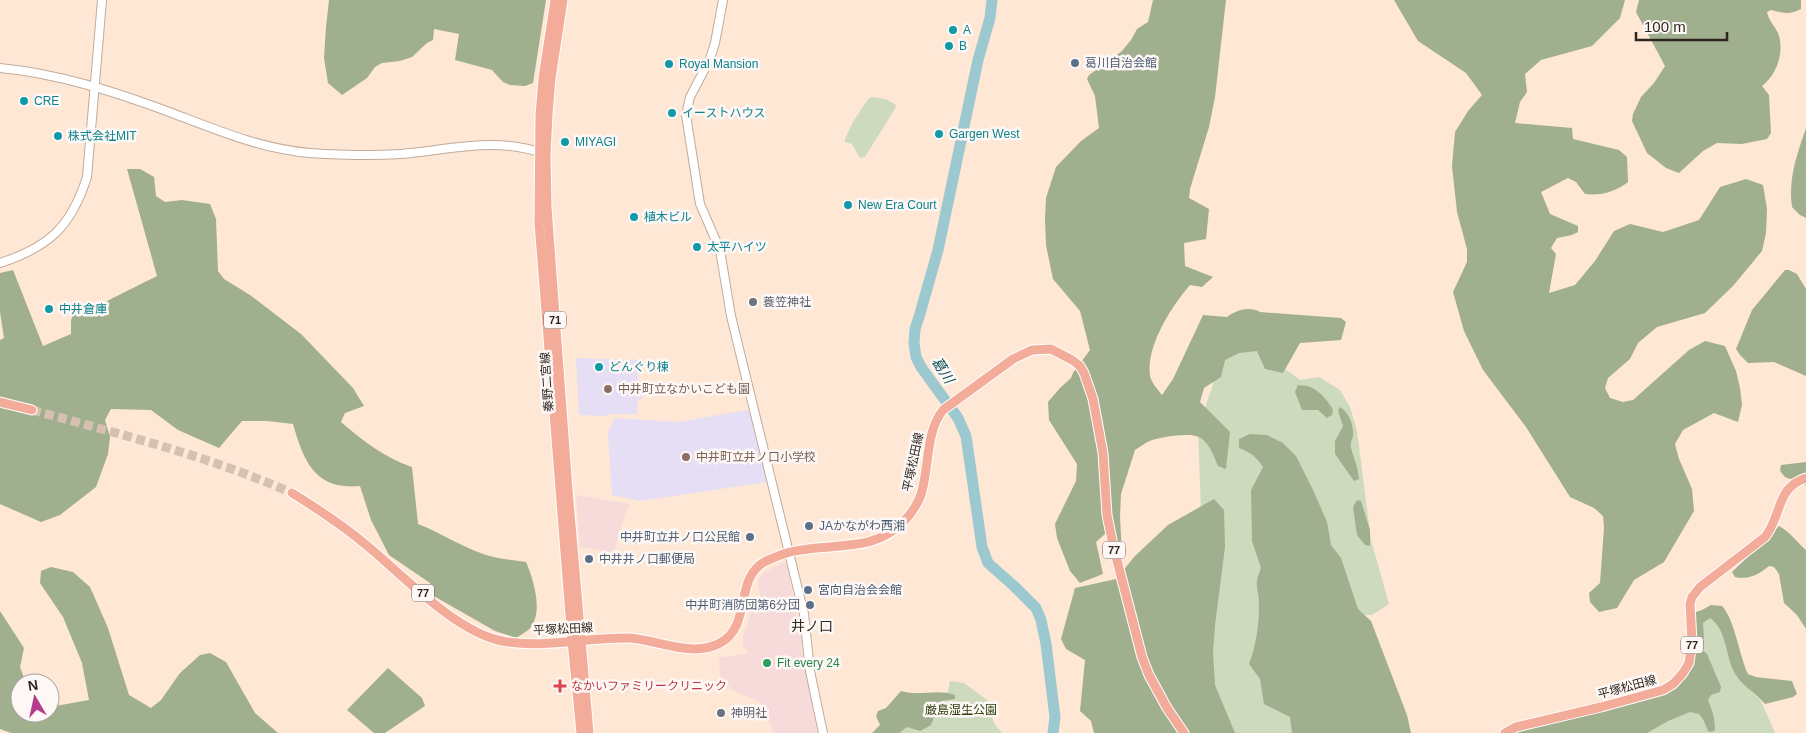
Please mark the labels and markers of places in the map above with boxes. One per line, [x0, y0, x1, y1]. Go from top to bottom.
place label: A [963, 23, 971, 37]
marker: A [947, 24, 959, 36]
place label: B [959, 39, 967, 53]
marker: B [943, 40, 955, 52]
place label: 葛川自治会館 [1085, 56, 1157, 70]
place label: Royal Mansion [679, 57, 758, 71]
marker: 葛川自治会館 [1069, 57, 1081, 69]
marker: Royal Mansion [663, 58, 675, 70]
place label: CRE [34, 94, 59, 108]
marker: CRE [18, 95, 30, 107]
place label: イーストハウス [682, 106, 765, 120]
marker: イーストハウス [666, 107, 678, 119]
place label: Gargen West [949, 127, 1020, 141]
marker: Gargen West [933, 128, 945, 140]
place label: 株式会社MIT [68, 129, 137, 143]
marker: 株式会社MIT [52, 130, 64, 142]
place label: MIYAGI [575, 135, 616, 149]
marker: MIYAGI [559, 136, 571, 148]
place label: New Era Court [858, 198, 937, 212]
marker: New Era Court [842, 199, 854, 211]
place label: 植木ビル [644, 210, 692, 224]
marker: 植木ビル [628, 211, 640, 223]
place label: 太平ハイツ [707, 240, 767, 254]
marker: 太平ハイツ [691, 241, 703, 253]
place label: 蓑笠神社 [763, 295, 811, 309]
marker: 蓑笠神社 [747, 296, 759, 308]
place label: 中井倉庫 [59, 302, 107, 316]
marker: 中井倉庫 [43, 303, 55, 315]
place label: どんぐり棟 [609, 360, 669, 374]
marker: どんぐり棟 [593, 361, 605, 373]
place label: 中井町立なかいこども園 [618, 382, 750, 396]
marker: 中井町立なかいこども園 [602, 383, 614, 395]
place label: 中井町立井ノ口小学校 [696, 450, 816, 464]
marker: 中井町立井ノ口小学校 [680, 451, 692, 463]
place label: JAかながわ西湘 [819, 519, 905, 533]
marker: JAかながわ西湘 [803, 520, 815, 532]
place label: 中井町立井ノ口公民館 [620, 530, 740, 544]
marker: 中井町立井ノ口公民館 [744, 531, 756, 543]
place label: 中井井ノ口郵便局 [599, 552, 695, 566]
marker: 中井井ノ口郵便局 [583, 553, 595, 565]
place label: 宮向自治会会館 [818, 583, 902, 597]
marker: 宮向自治会会館 [802, 584, 814, 596]
place label: 中井町消防団第6分団 [685, 598, 800, 612]
marker: 中井町消防団第6分団 [804, 599, 816, 611]
place label: Fit every 24 [777, 656, 840, 670]
marker: Fit every 24 [761, 657, 773, 669]
marker: なかいファミリークリニック [553, 679, 567, 693]
place label: なかいファミリークリニック [571, 679, 727, 693]
place label: 神明社 [731, 706, 767, 720]
marker: 神明社 [715, 707, 727, 719]

